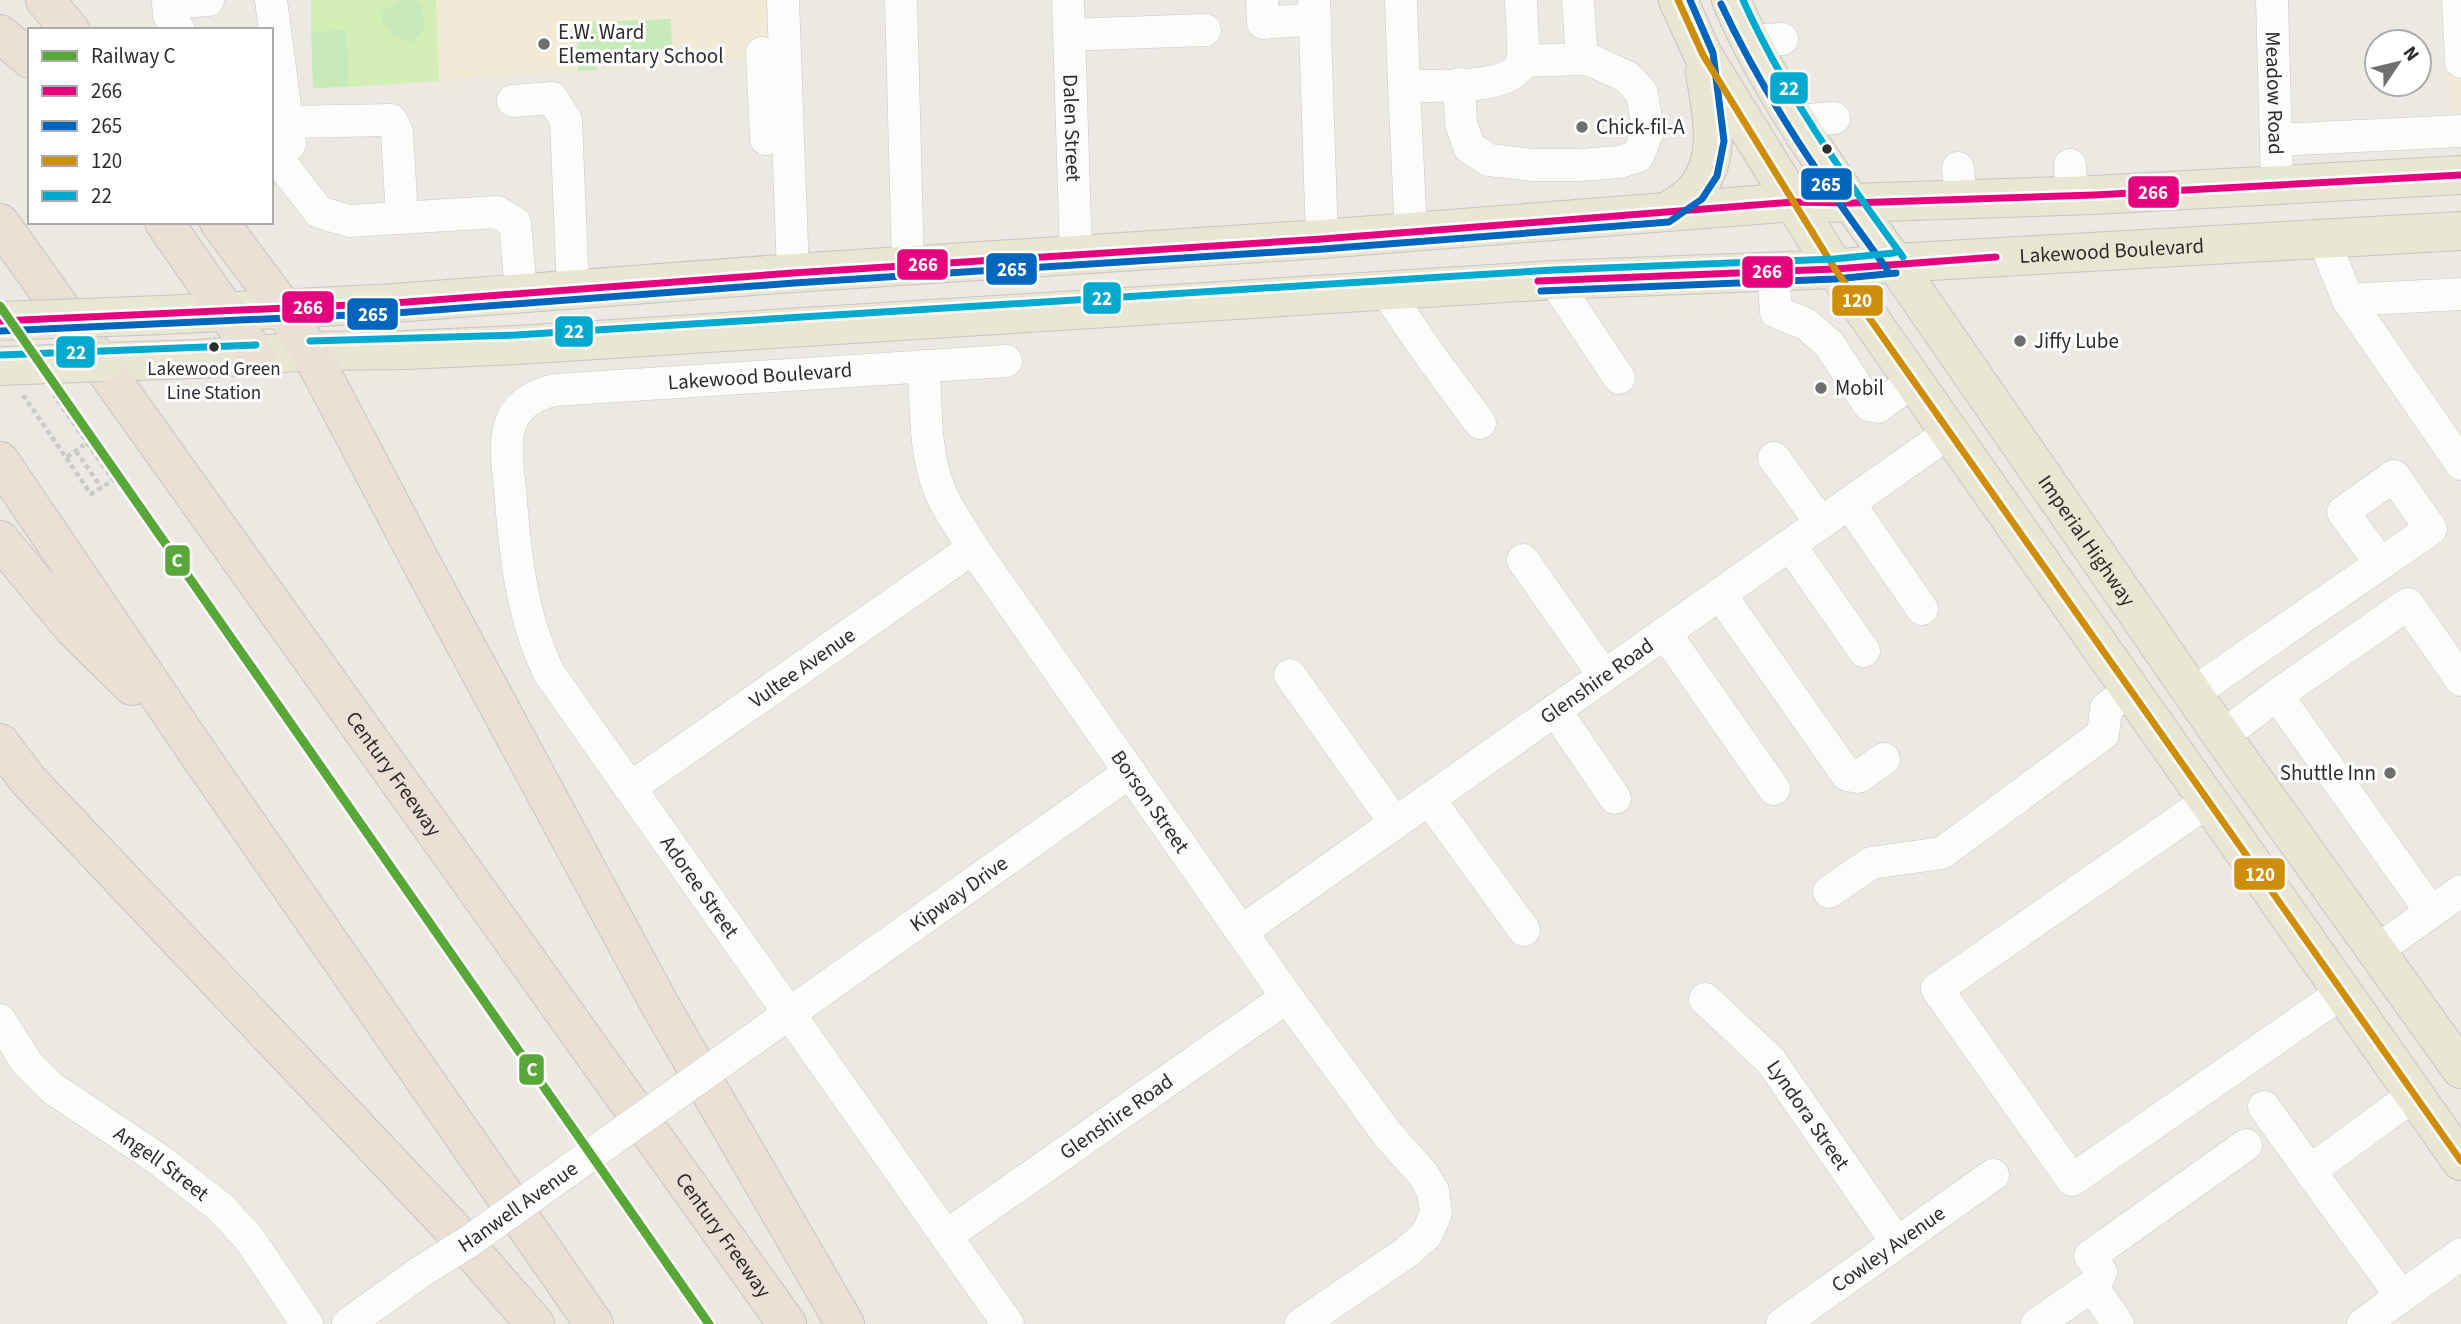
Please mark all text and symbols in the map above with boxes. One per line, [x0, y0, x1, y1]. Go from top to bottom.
place label: E.W. Ward Elementary School [558, 17, 724, 71]
legend [28, 28, 273, 224]
north arrow [2363, 28, 2433, 98]
street label: Meadow Road [2258, 31, 2291, 155]
marker: E.W. Ward Elementary School [536, 36, 552, 52]
text: Railway C [91, 41, 175, 71]
text: N [2396, 41, 2425, 67]
line badge: 22 [1769, 71, 1809, 105]
street label: Dalen Street [1055, 74, 1089, 182]
text: 266 [91, 76, 122, 106]
text: 22 [1779, 76, 1799, 103]
text: 265 [91, 111, 122, 141]
place label: Chick-fil-A [1596, 112, 1685, 142]
marker: Chick-fil-A [1574, 119, 1590, 135]
unlabelled marker [1820, 142, 1834, 156]
text: 120 [91, 146, 122, 176]
line badge: 265 [1800, 167, 1853, 201]
text: 265 [1811, 172, 1841, 199]
line badge: 266 [2127, 175, 2180, 209]
text: 266 [2138, 180, 2168, 207]
text: 22 [91, 181, 112, 211]
street label: Lakewood Boulevard [2019, 231, 2205, 271]
line badge: 266 [896, 248, 949, 281]
text: 266 [908, 252, 938, 279]
line badge: 265 [985, 252, 1038, 286]
line badge: 266 [1741, 255, 1794, 289]
text: 265 [997, 257, 1027, 284]
text: 266 [1752, 259, 1782, 286]
line badge: 22 [1082, 281, 1122, 315]
line badge: 120 [1831, 284, 1884, 317]
text: 22 [1092, 286, 1112, 313]
text: 120 [1842, 288, 1872, 315]
line badge: 266 [281, 290, 335, 324]
text: 266 [293, 295, 323, 322]
line badge: 265 [346, 297, 399, 331]
text: 265 [358, 302, 388, 329]
line badge: 22 [554, 315, 594, 348]
text: 22 [564, 319, 584, 346]
place label: Jiffy Lube [2034, 326, 2119, 356]
marker: Jiffy Lube [2012, 333, 2028, 349]
line badge: 22 [55, 335, 96, 369]
text: 22 [66, 340, 86, 367]
marker: Lakewood Green Line Station [207, 340, 221, 354]
street label: Lakewood Boulevard [667, 355, 853, 397]
place label: Lakewood Green Line Station [147, 356, 281, 407]
place label: Mobil [1835, 373, 1884, 403]
marker: Mobil [1813, 380, 1829, 396]
street label: Imperial Highway [2031, 469, 2143, 612]
line badge: C [164, 544, 191, 577]
text: C [171, 548, 183, 575]
street label: Vultee Avenue [743, 620, 861, 715]
street label: Glenshire Road [1534, 631, 1660, 731]
street label: Century Freeway [339, 705, 449, 843]
street label: Borson Street [1104, 744, 1197, 859]
place label: Shuttle Inn [2280, 758, 2376, 788]
marker: Shuttle Inn [2382, 765, 2398, 781]
street label: Adoree Street [653, 829, 746, 944]
street label: Kipway Drive [904, 848, 1014, 939]
line badge: 120 [2233, 857, 2286, 891]
text: 120 [2245, 862, 2275, 889]
line badge: C [518, 1053, 545, 1086]
street label: Lyndora Street [1759, 1054, 1857, 1176]
text: C [526, 1057, 538, 1084]
street label: Glenshire Road [1053, 1066, 1179, 1167]
street label: Angell Street [108, 1119, 215, 1208]
street label: Hanwell Avenue [452, 1154, 584, 1260]
street label: Century Freeway [668, 1166, 779, 1304]
street label: Cowley Avenue [1825, 1198, 1951, 1300]

